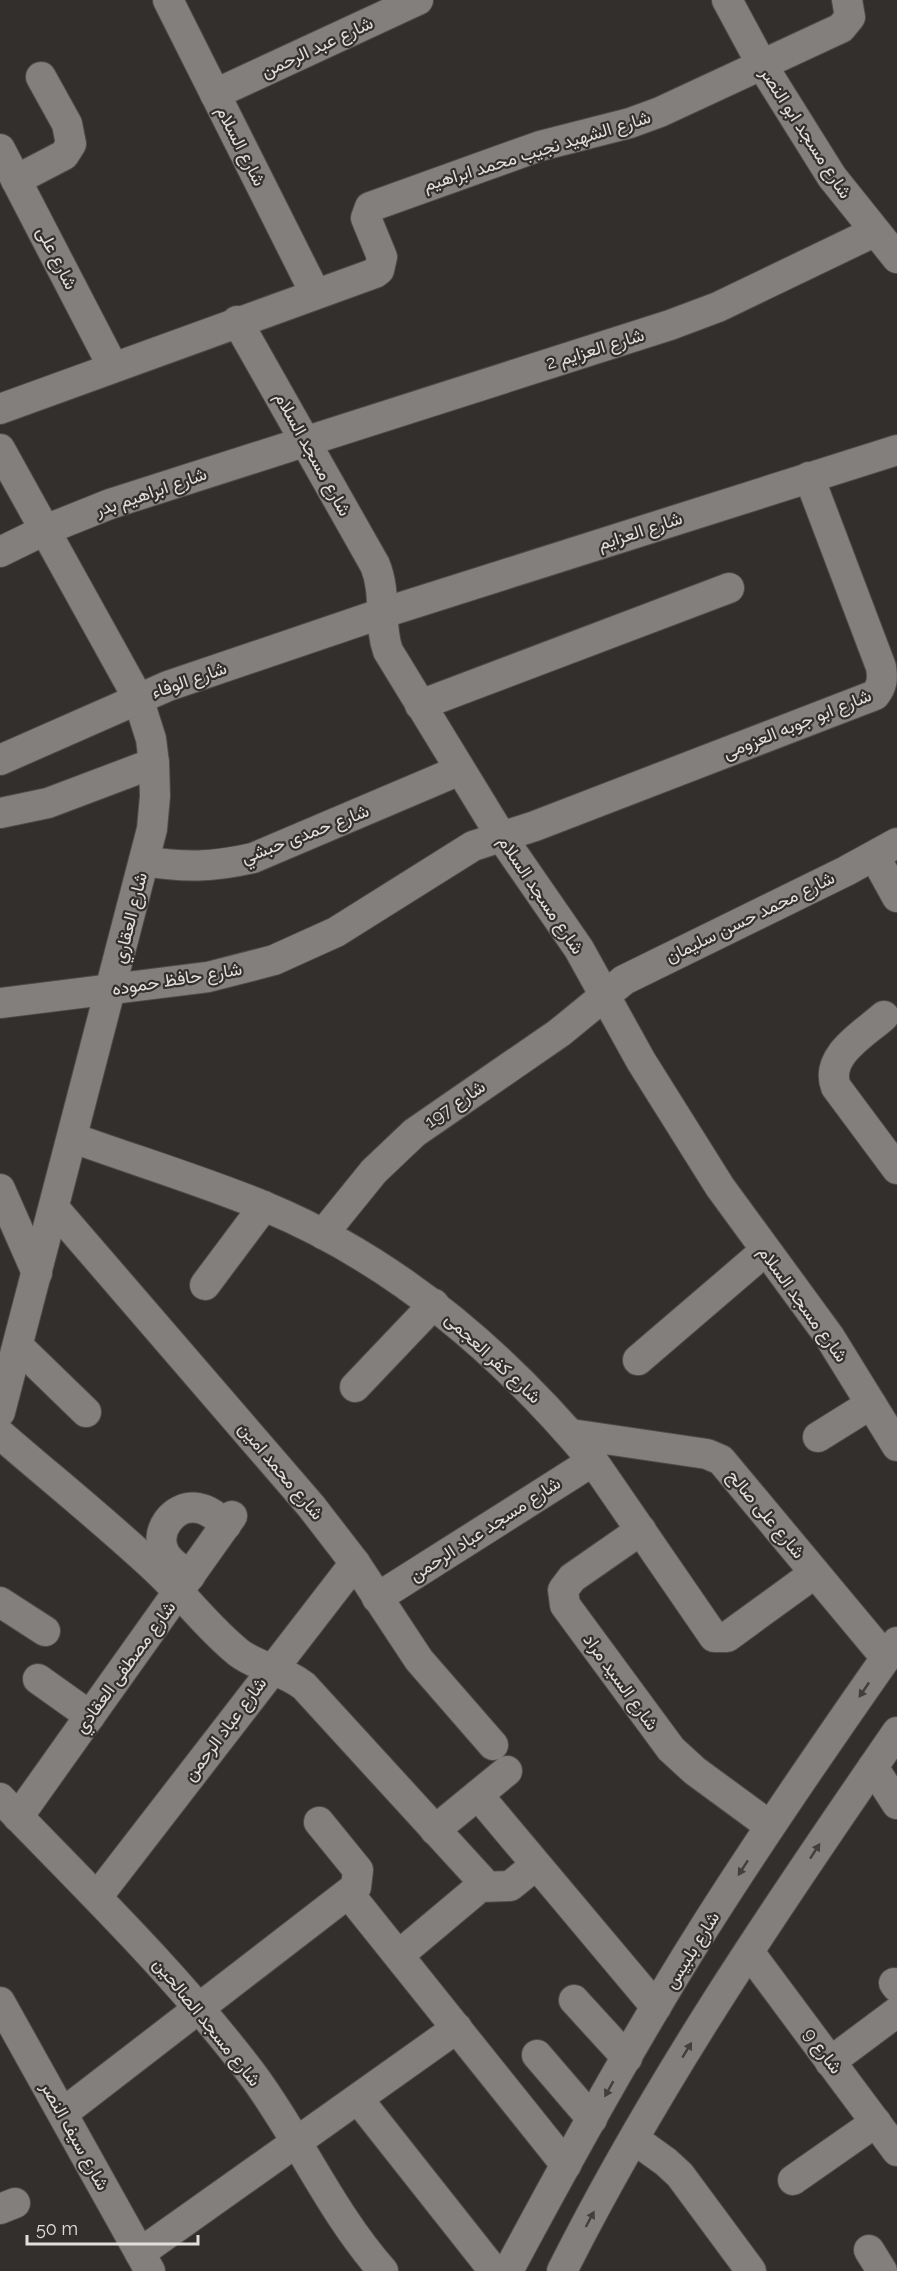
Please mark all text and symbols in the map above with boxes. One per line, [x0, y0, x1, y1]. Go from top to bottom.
street label: شارع عبد الرحمن [258, 11, 377, 83]
street label: شارع مسجد ابو النصر [754, 62, 857, 203]
street label: شارع السلام [211, 102, 271, 190]
street label: شارع الشهيد نجيب محمد ابراهيم [421, 106, 654, 197]
street label: شارع على [31, 223, 82, 294]
street label: شارع العزايم 2 [543, 324, 647, 375]
street label: شارع مسجد السلام [269, 388, 356, 520]
street label: شارع ابراهيم بدر [92, 463, 210, 523]
street label: شارع العزايم [595, 507, 685, 556]
street label: شارع الوفاء [148, 657, 230, 704]
street label: شارع ابو جوبه العزومى [720, 684, 875, 765]
street label: شارع حمدى حبشي [238, 800, 373, 872]
street label: شارع مسجد السلام [492, 832, 589, 959]
street label: شارع محمد حسن سليمان [662, 866, 839, 968]
street label: شارع العقاري [108, 870, 156, 967]
street label: شارع حافظ حموده [110, 958, 244, 1001]
street label: شارع 197 [421, 1075, 490, 1133]
street label: شارع مسجد السلام [753, 1242, 852, 1367]
street label: شارع كفر العجمى [440, 1308, 546, 1409]
street label: شارع محمد امين [233, 1418, 328, 1525]
street label: شارع على صالح [722, 1465, 810, 1564]
street label: شارع مسجد عباد الرحمن [405, 1472, 565, 1587]
street label: شارع مصطفى العقادي [70, 1597, 184, 1740]
street label: شارع السيد مراد [578, 1629, 663, 1735]
street label: شارع عباد الرحمن [179, 1673, 272, 1786]
one-way arrow [858, 1681, 870, 1697]
one-way arrow [809, 1843, 820, 1859]
one-way arrow [737, 1860, 748, 1877]
street label: شارع بلبيس [660, 1907, 725, 1993]
street label: شارع مسجد الصالحين [148, 1953, 266, 2091]
street label: شارع 9 [798, 2024, 847, 2079]
one-way arrow [682, 2042, 693, 2058]
street label: شارع سيف النصر [35, 2077, 114, 2195]
one-way arrow [604, 2081, 614, 2098]
scale bar [27, 2208, 198, 2246]
one-way arrow [585, 2211, 595, 2228]
text: 50 m [36, 2218, 78, 2239]

